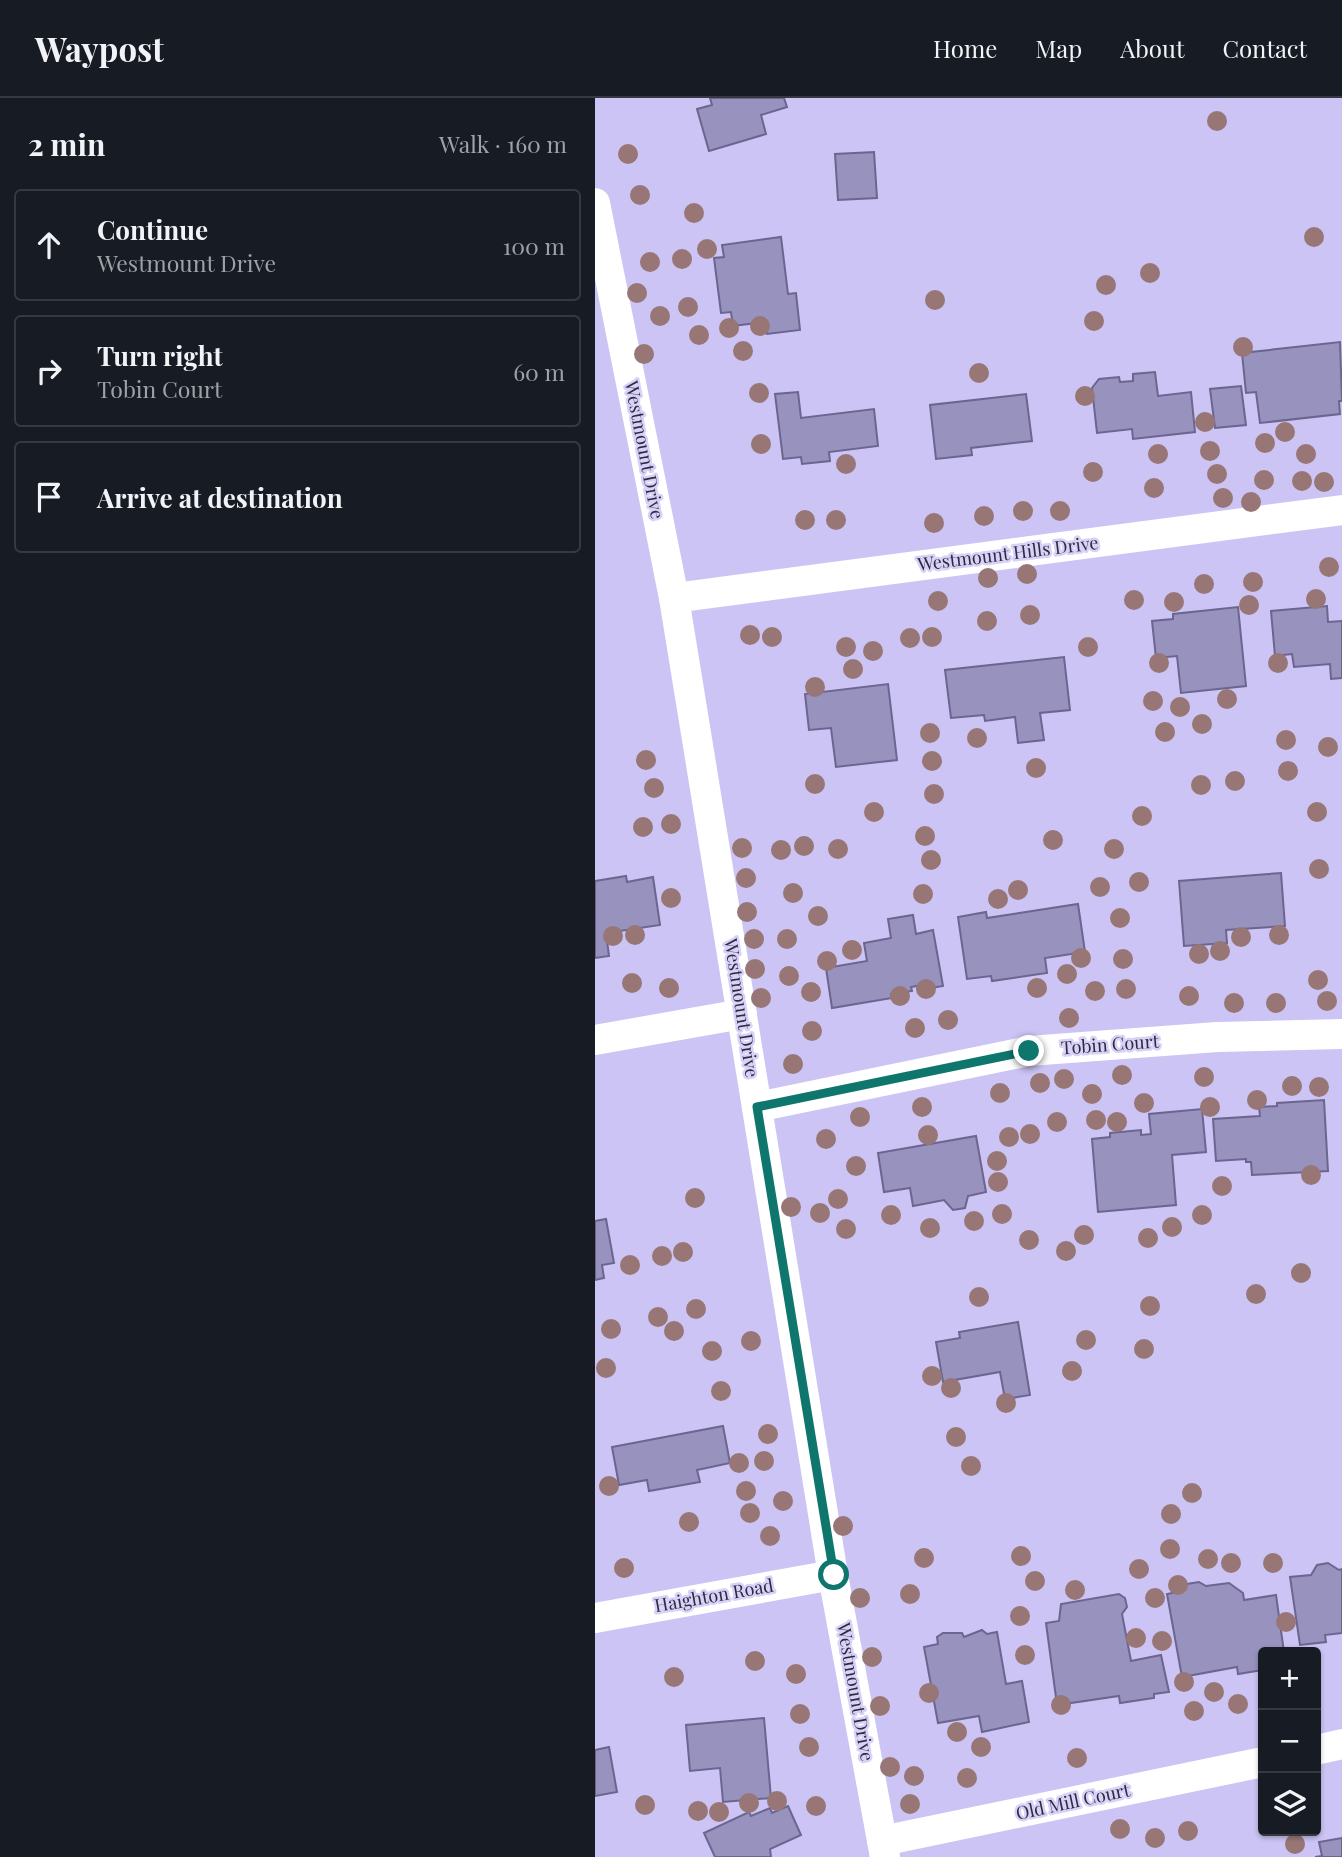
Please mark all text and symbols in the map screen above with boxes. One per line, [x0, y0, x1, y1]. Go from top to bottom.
text: Waypost [35, 26, 164, 70]
text: Home [933, 32, 997, 64]
text: Map [1035, 32, 1082, 64]
text: About [1120, 32, 1184, 64]
text: Contact [1222, 32, 1307, 64]
text: 2 min [28, 124, 105, 164]
text: Walk · 160 m [439, 128, 567, 159]
text: Continue [97, 212, 208, 247]
icon: ahead [30, 226, 68, 264]
text: 100 m [503, 230, 565, 261]
text: Westmount Drive [97, 247, 276, 278]
text: Turn right [97, 338, 223, 373]
icon: right [30, 352, 68, 390]
text: 60 m [513, 356, 565, 387]
text: Tobin Court [97, 373, 222, 404]
street label: Westmount Drive [620, 378, 670, 521]
icon: arrive [30, 478, 68, 516]
text: Arrive at destination [97, 480, 343, 515]
street label: Westmount Hills Drive [915, 530, 1100, 576]
street label: Westmount Drive [719, 936, 765, 1079]
street label: Tobin Court [1060, 1029, 1160, 1059]
route end [1013, 1035, 1044, 1066]
route start [818, 1559, 849, 1590]
street label: Haighton Road [653, 1573, 776, 1617]
street label: Westmount Drive [832, 1620, 880, 1763]
map controls [1258, 1647, 1321, 1836]
button: + [1258, 1647, 1321, 1710]
button: − [1258, 1710, 1321, 1773]
button: layers [1258, 1773, 1321, 1836]
street label: Old Mill Court [1014, 1777, 1133, 1825]

